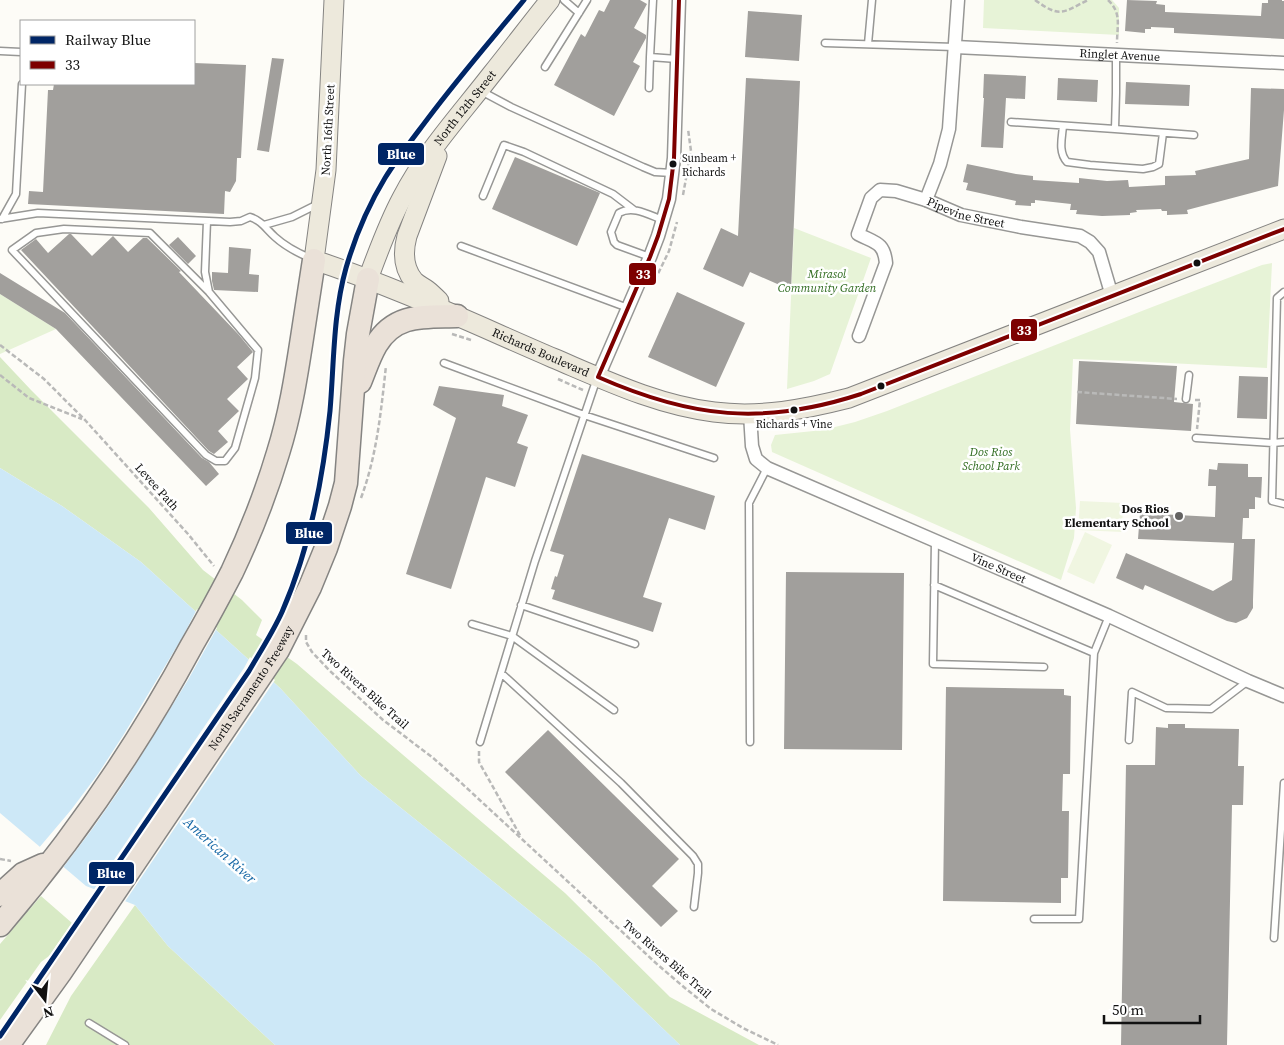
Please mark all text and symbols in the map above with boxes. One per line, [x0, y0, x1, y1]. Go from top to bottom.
legend [20, 20, 195, 85]
text: Railway Blue [65, 29, 151, 50]
street label: Ringlet Avenue [1079, 45, 1160, 65]
text: 33 [65, 54, 80, 75]
street label: North 12th Street [430, 67, 500, 149]
street label: North 16th Street [318, 84, 338, 176]
line badge: Blue [377, 142, 425, 166]
text: Blue [386, 144, 416, 164]
place label: Sunbeam + Richards [682, 151, 736, 180]
marker: Sunbeam + Richards [668, 159, 678, 169]
street label: Pipevine Street [924, 193, 1006, 232]
unlabelled marker [1192, 258, 1202, 268]
line badge: 33 [628, 262, 657, 286]
text: 33 [635, 264, 651, 284]
park label: Mirasol Community Garden [778, 266, 877, 296]
line badge: 33 [1010, 318, 1038, 342]
text: 33 [1016, 320, 1032, 340]
street label: Richards Boulevard [490, 324, 592, 381]
unlabelled marker [876, 381, 886, 391]
marker: Richards + Vine [789, 405, 799, 415]
place label: Richards + Vine [756, 417, 833, 432]
park label: Dos Rios School Park [962, 444, 1020, 474]
street label: Levee Path [132, 460, 182, 514]
place label: Dos Rios Elementary School [1065, 501, 1170, 531]
marker: Dos Rios Elementary School [1173, 510, 1185, 522]
line badge: Blue [285, 521, 333, 545]
text: Blue [294, 523, 324, 543]
street label: Vine Street [968, 549, 1029, 587]
street label: North Sacramento Freeway [205, 622, 298, 754]
street label: Two Rivers Bike Trail [318, 645, 412, 733]
water label: American River [179, 811, 261, 888]
line badge: Blue [88, 861, 135, 885]
text: Blue [96, 863, 126, 883]
street label: Two Rivers Bike Trail [619, 916, 715, 1002]
north arrow [20, 975, 70, 1025]
scale bar [1104, 992, 1200, 1024]
text: 50 m [1112, 999, 1144, 1020]
text: N [41, 1001, 56, 1024]

